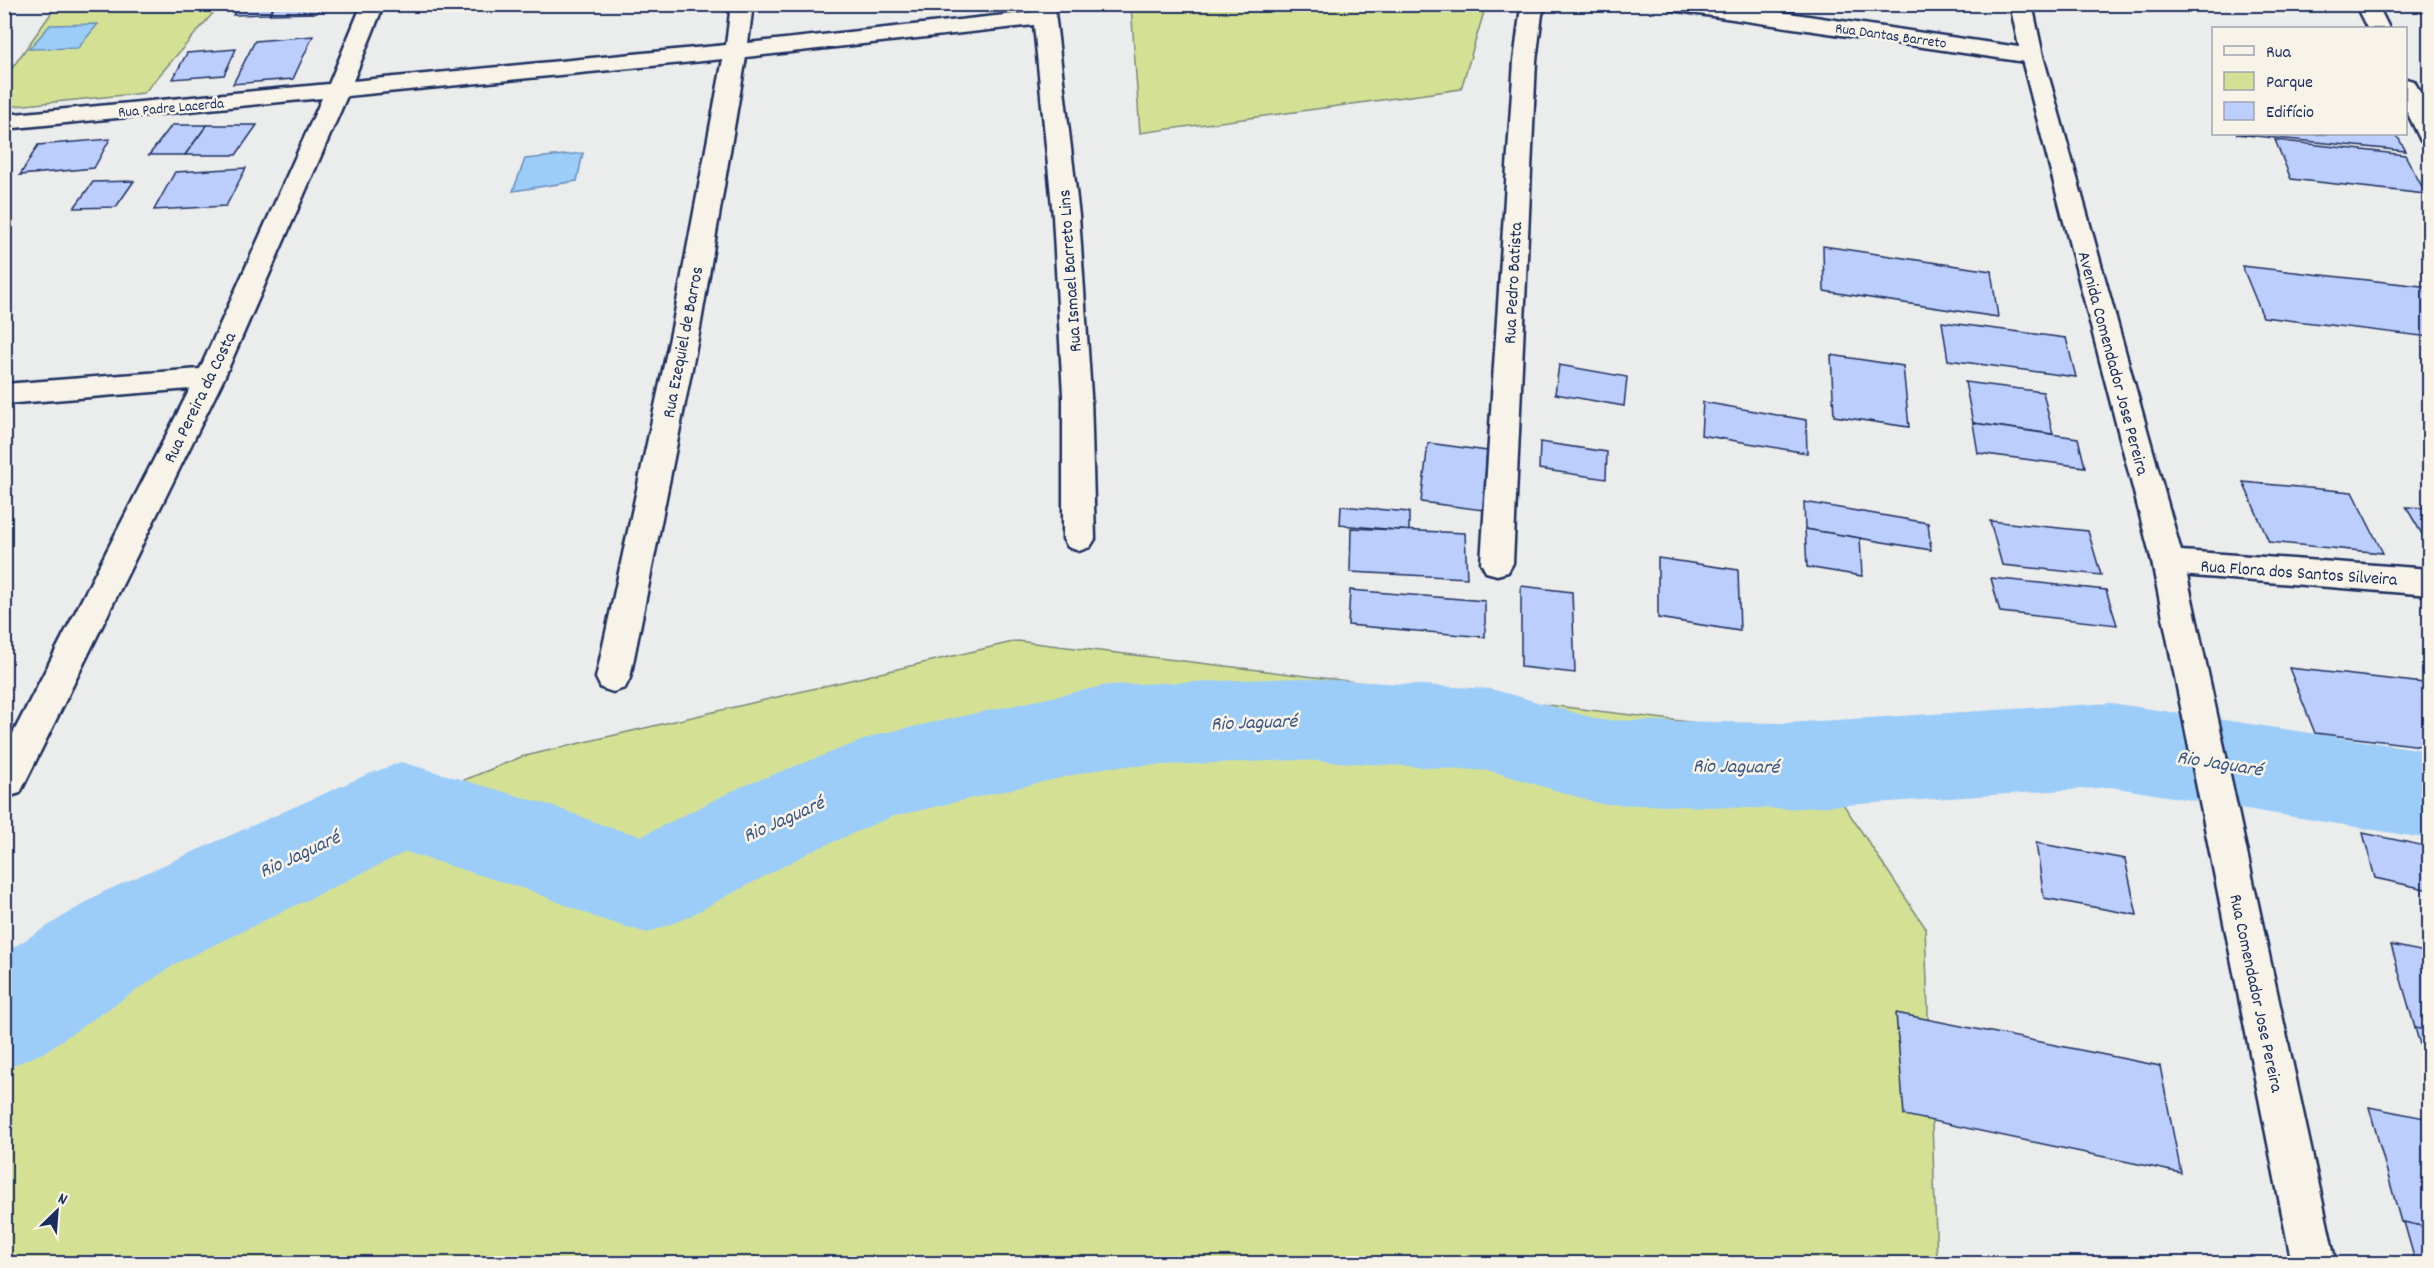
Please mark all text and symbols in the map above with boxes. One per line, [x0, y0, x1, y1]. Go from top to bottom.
street label: Rua Dantas Barreto [1834, 18, 1948, 56]
legend [2212, 27, 2407, 135]
text: Rua [2266, 41, 2292, 66]
text: Parque [2266, 71, 2313, 96]
street label: Rua Padre Lacerda [117, 93, 226, 125]
text: Edifício [2266, 101, 2314, 126]
street label: Rua Ismael Barreto Lins [1053, 189, 1090, 353]
street label: Rua Pedro Batista [1499, 221, 1530, 345]
street label: Avenida Comendador Jose Pereira [2070, 249, 2154, 479]
street label: Rua Ezequiel de Barros [658, 265, 711, 420]
street label: Rua Pereira da Costa [159, 328, 244, 468]
street label: Rua Flora dos Santos Silveira [2200, 555, 2399, 594]
water label: Rio Jaguaré [1210, 708, 1300, 739]
water label: Rio Jaguaré [2175, 744, 2267, 786]
water label: Rio Jaguaré [1693, 753, 1782, 783]
water label: Rio Jaguaré [739, 789, 832, 851]
water label: Rio Jaguaré [255, 824, 347, 887]
street label: Rua Comendador Jose Pereira [2221, 892, 2288, 1095]
north arrow [27, 1181, 87, 1241]
text: N [54, 1188, 71, 1212]

